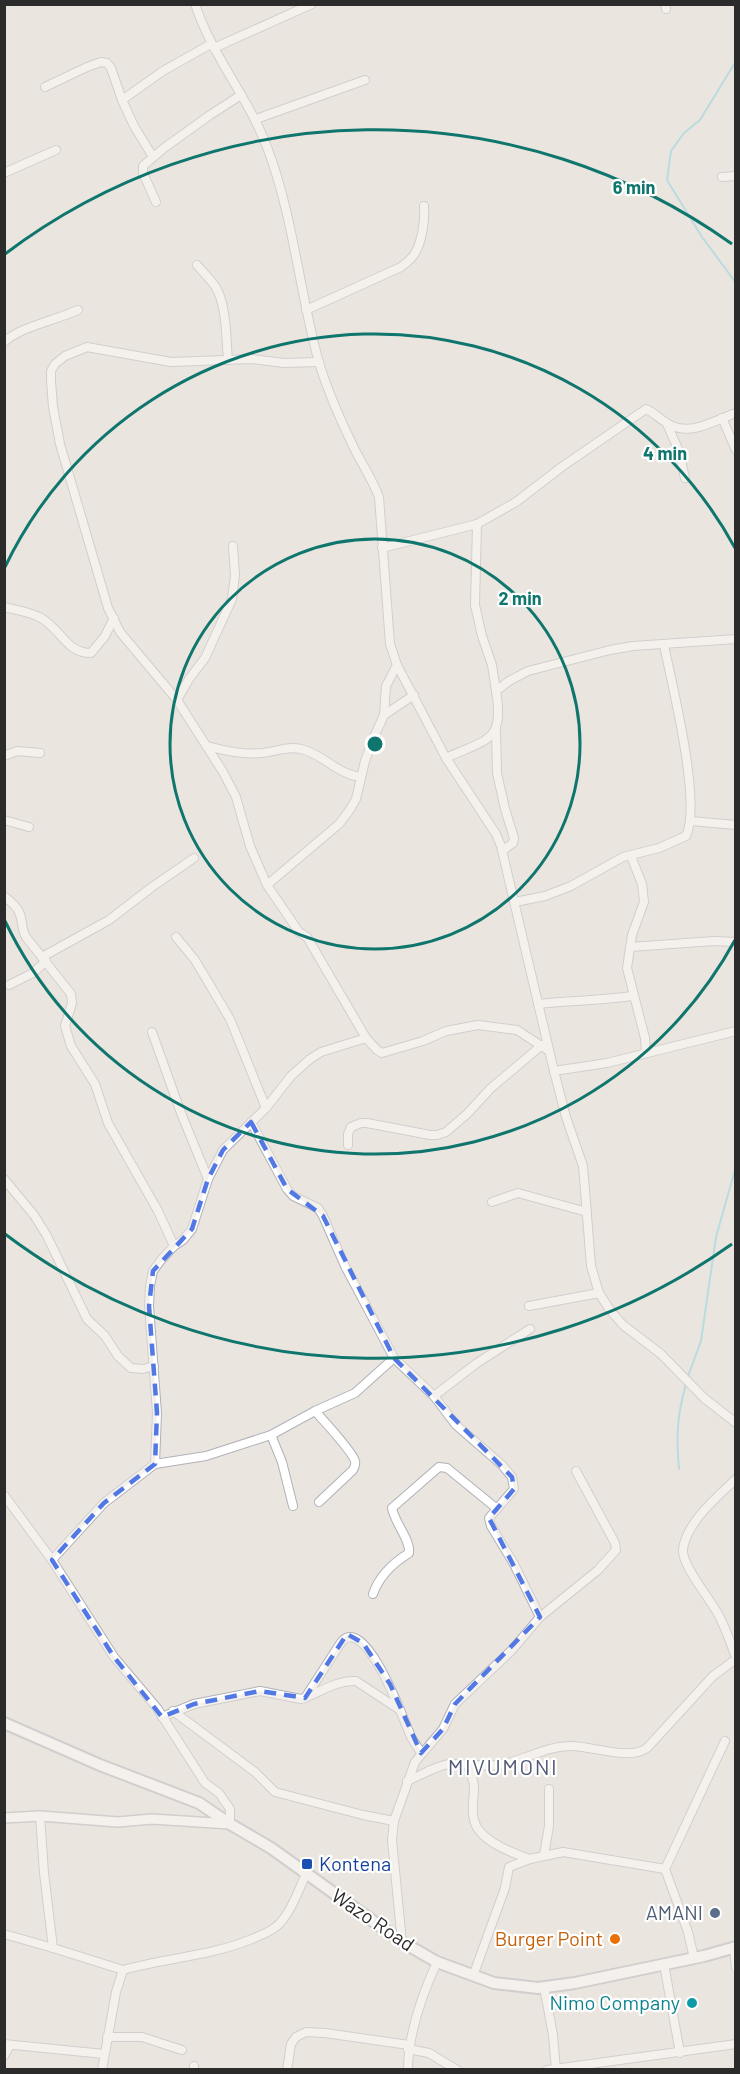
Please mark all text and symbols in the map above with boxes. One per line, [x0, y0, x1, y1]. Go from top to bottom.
text: 6 min [613, 176, 655, 198]
text: 4 min [643, 442, 687, 464]
text: 2 min [498, 587, 542, 609]
centre of rings [365, 734, 385, 754]
district label: MIVUMONI [448, 1753, 558, 1779]
place label: Kontena [319, 1851, 391, 1875]
marker: Kontena [300, 1857, 314, 1871]
street label: Wazo Road [328, 1883, 420, 1956]
place label: AMANI [646, 1900, 703, 1924]
marker: AMANI [708, 1906, 722, 1920]
place label: Burger Point [495, 1926, 603, 1950]
marker: Burger Point [608, 1932, 622, 1946]
place label: Nimo Company [549, 1990, 680, 2014]
marker: Nimo Company [685, 1996, 699, 2010]

